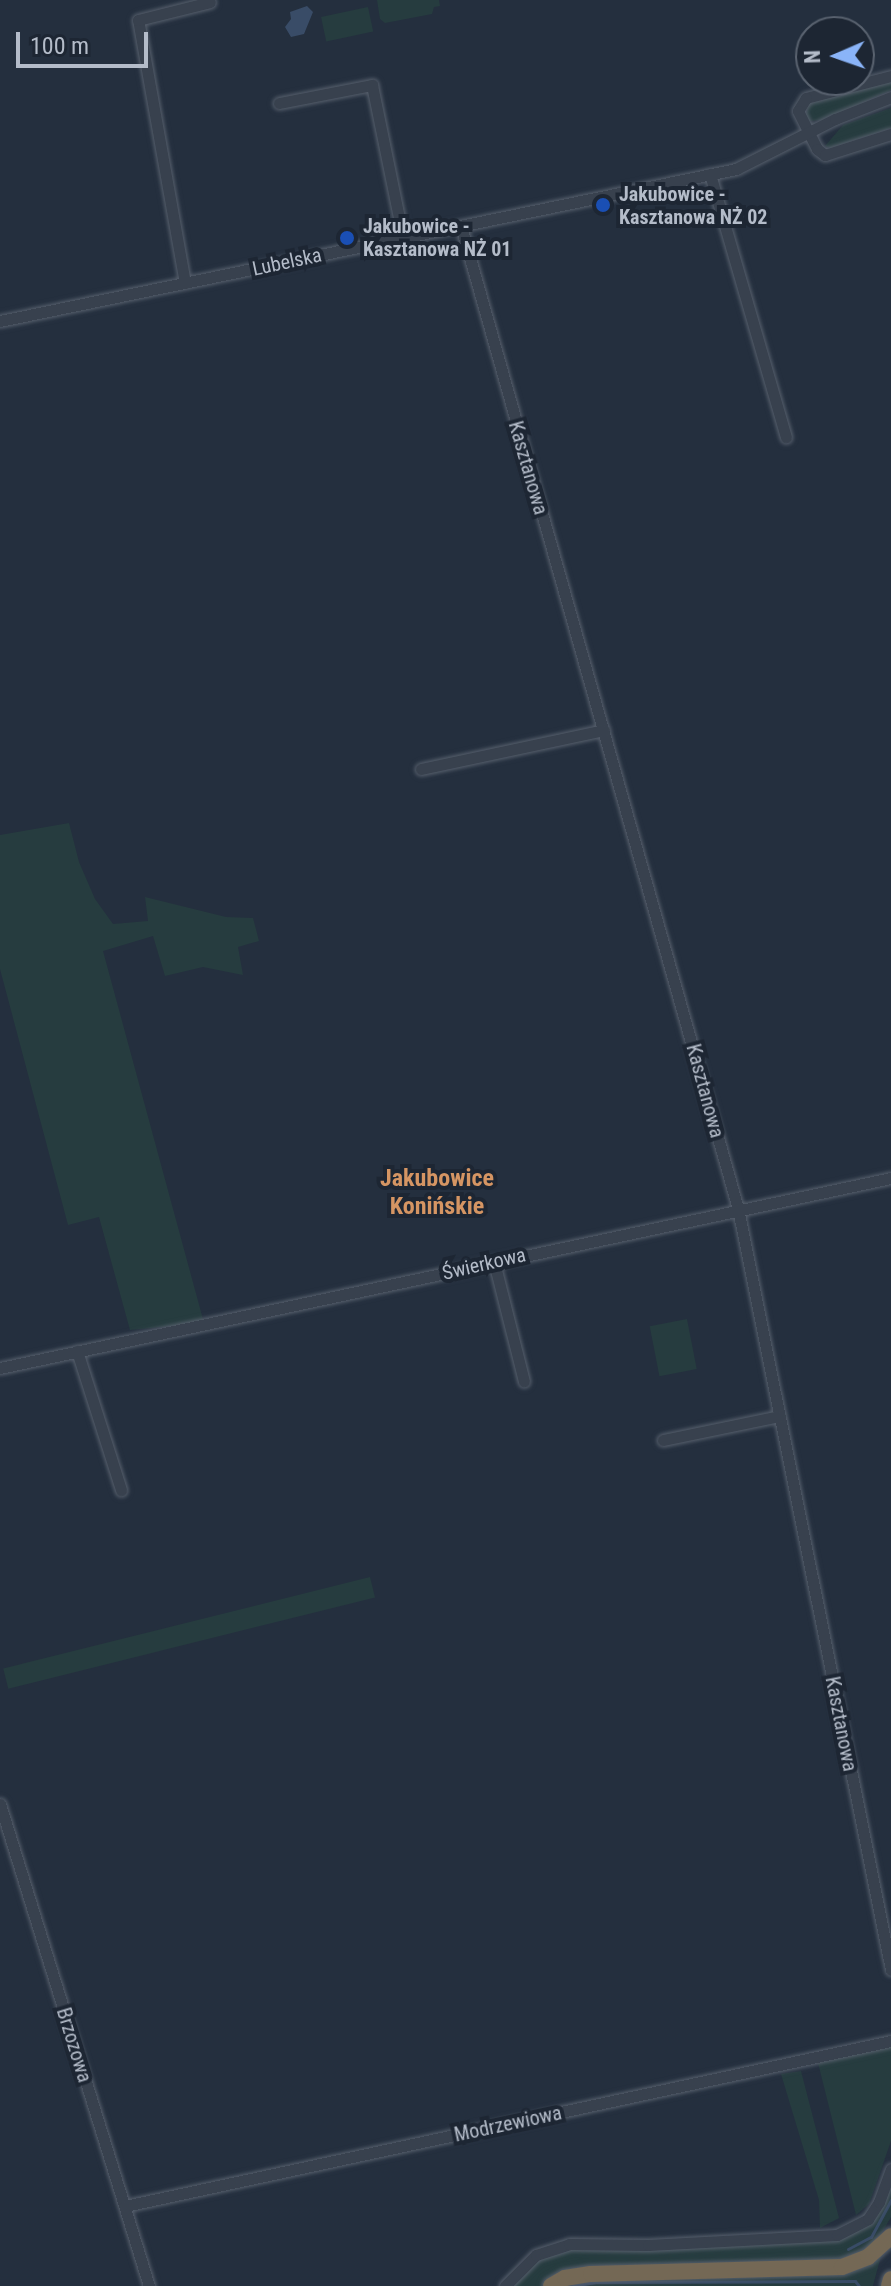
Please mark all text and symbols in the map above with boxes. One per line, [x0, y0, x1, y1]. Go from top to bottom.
scale bar [20, 16, 152, 66]
north arrow [795, 16, 875, 96]
text: 100 m [30, 32, 89, 60]
text: N [800, 50, 825, 64]
place label: Jakubowice - Kasztanowa NŻ 02 [619, 182, 767, 229]
marker: Jakubowice - Kasztanowa NŻ 02 [594, 196, 612, 214]
place label: Jakubowice - Kasztanowa NŻ 01 [363, 214, 511, 261]
marker: Jakubowice - Kasztanowa NŻ 01 [338, 229, 356, 247]
street label: Lubelska [250, 243, 324, 281]
street label: Kasztanowa [503, 418, 553, 518]
street label: Kasztanowa [681, 1041, 729, 1141]
district label: Jakubowice Konińskie [380, 1165, 494, 1221]
street label: Świerkowa [440, 1243, 528, 1285]
street label: Kasztanowa [820, 1674, 862, 1774]
street label: Brzozowa [51, 2005, 97, 2085]
street label: Modrzewiowa [452, 2101, 564, 2147]

